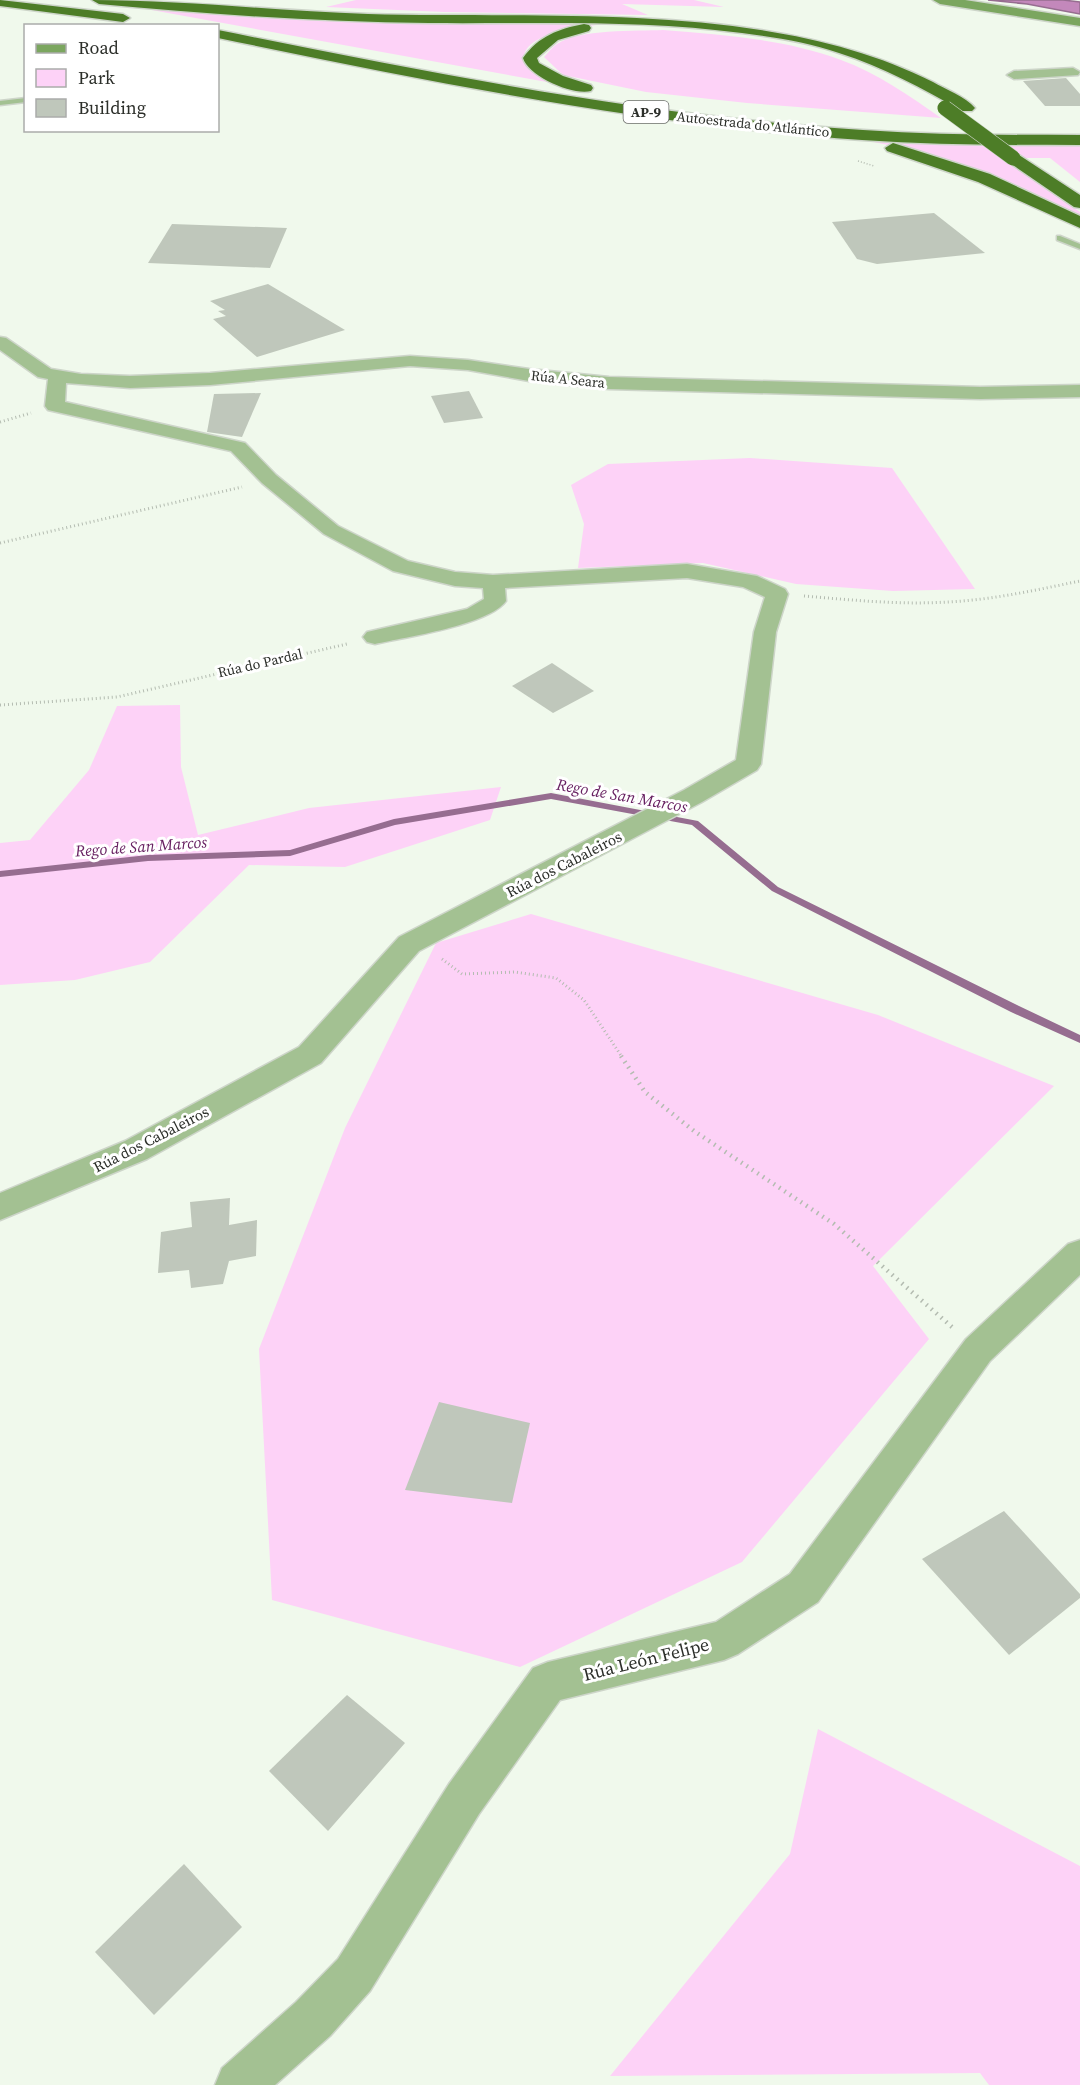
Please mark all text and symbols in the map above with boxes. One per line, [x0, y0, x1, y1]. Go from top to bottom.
legend [24, 24, 219, 132]
text: Road [78, 35, 119, 60]
text: Park [78, 65, 115, 90]
text: Building [78, 95, 146, 120]
road number: AP-9 [624, 101, 668, 123]
street label: Autoestrada do Atlántico [676, 106, 831, 142]
street label: Rúa A Seara [530, 365, 607, 393]
street label: Rúa do Pardal [216, 644, 304, 682]
water label: Rego de San Marcos [554, 773, 689, 817]
street label: Rúa dos Cabaleiros [503, 826, 625, 902]
water label: Rego de San Marcos [73, 830, 208, 862]
street label: Rúa dos Cabaleiros [90, 1101, 212, 1177]
street label: Rúa León Felipe [580, 1631, 712, 1687]

